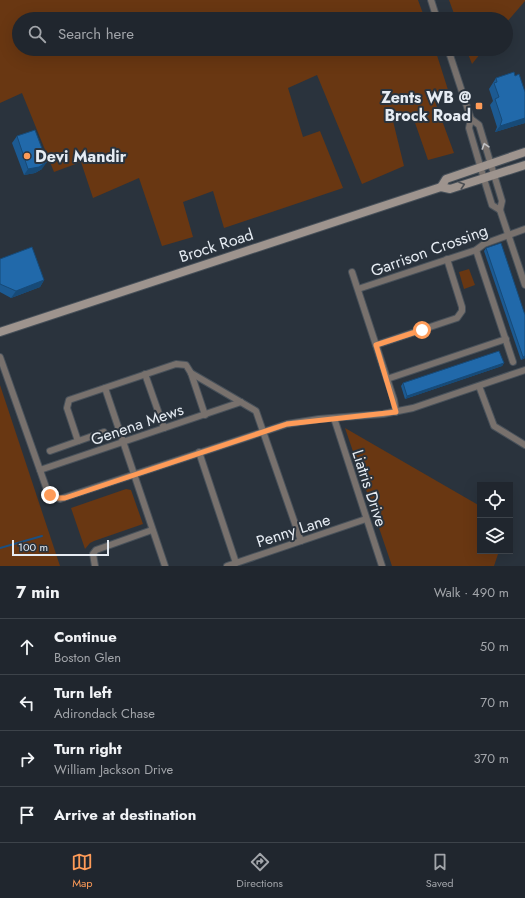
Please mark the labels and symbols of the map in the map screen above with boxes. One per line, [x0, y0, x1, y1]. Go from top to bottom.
place label: Zents WB @ Brock Road [381, 86, 472, 127]
marker: Zents WB @ Brock Road [474, 101, 484, 111]
one-way arrow [481, 143, 490, 150]
place label: Devi Mandir [35, 145, 127, 168]
marker: Devi Mandir [22, 151, 32, 161]
one-way arrow [459, 181, 466, 190]
street label: Garrison Crossing [367, 219, 491, 282]
street label: Brock Road [176, 223, 256, 268]
route start [413, 321, 431, 339]
street label: Genena Mews [88, 398, 187, 451]
street label: Liatris Drive [346, 447, 393, 529]
route end [41, 486, 59, 504]
street label: Penny Lane [253, 508, 333, 553]
scale bar [12, 538, 109, 557]

